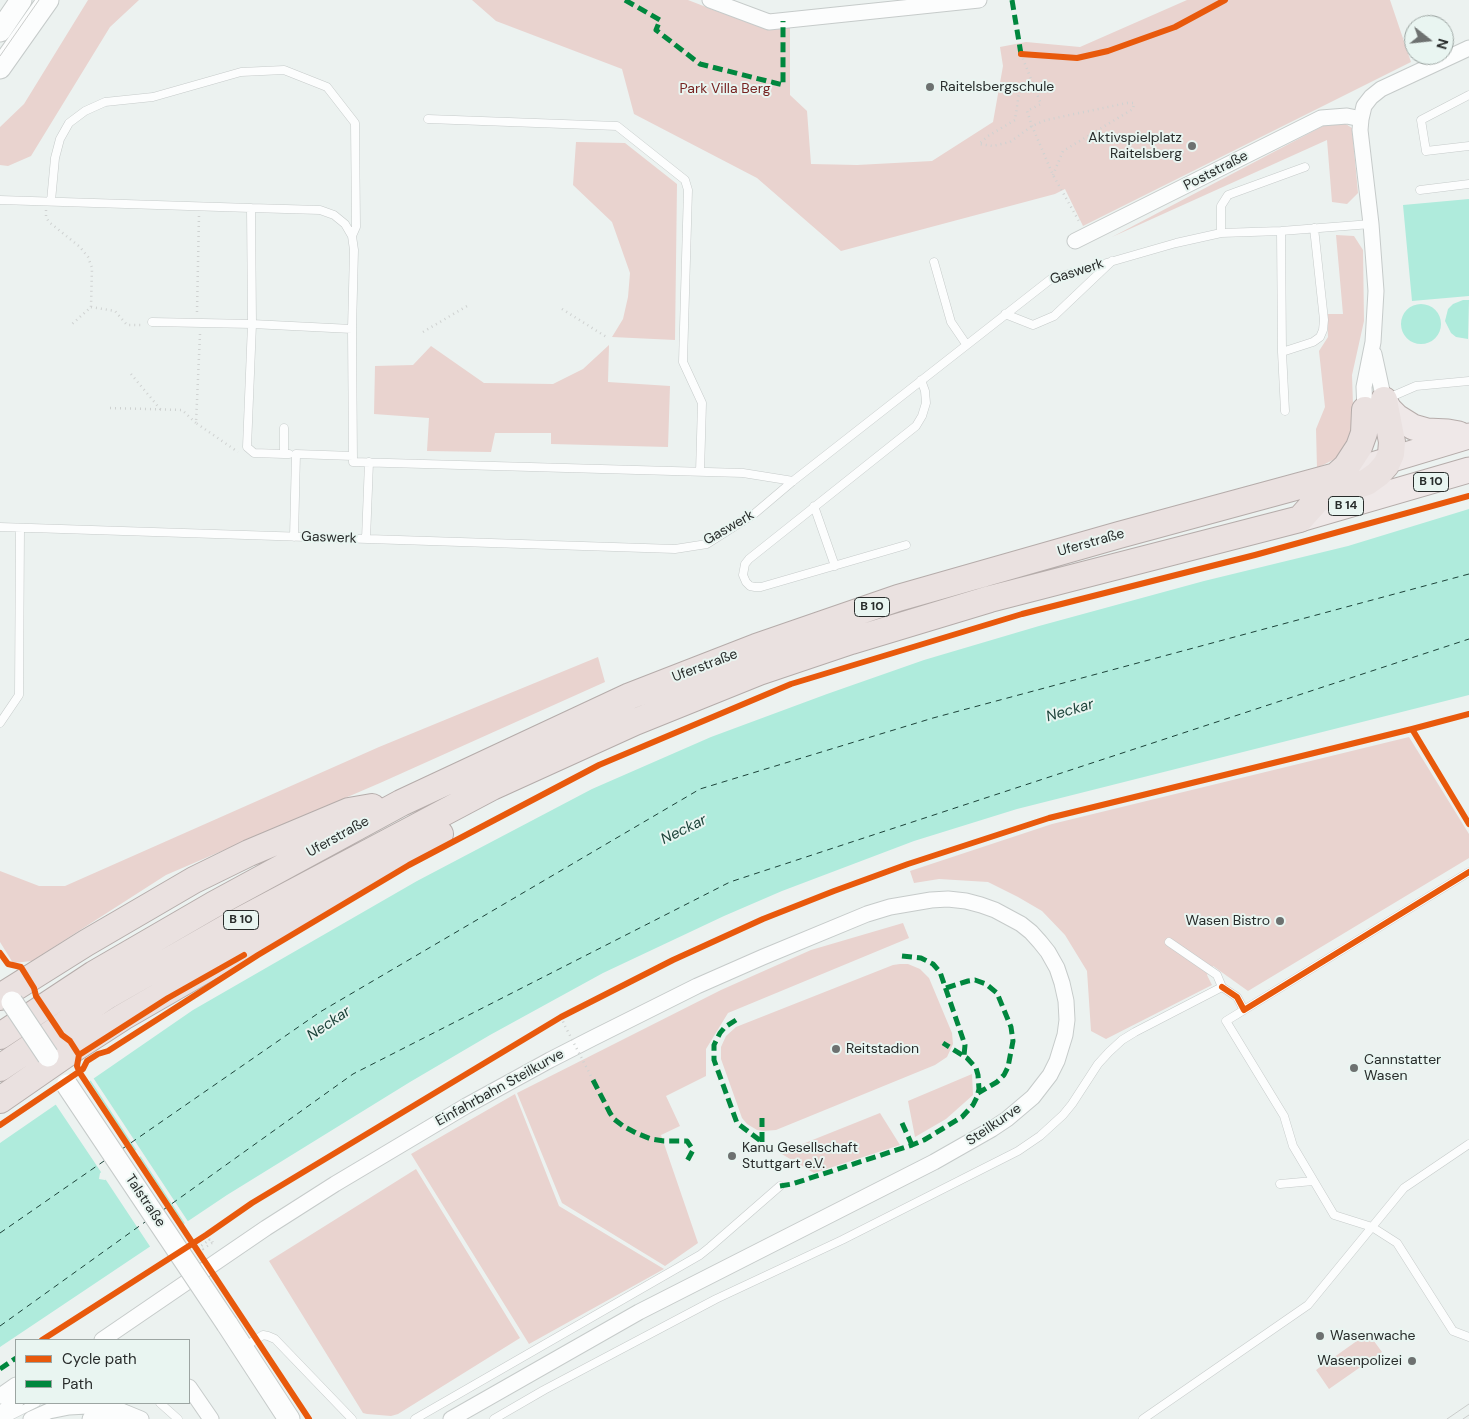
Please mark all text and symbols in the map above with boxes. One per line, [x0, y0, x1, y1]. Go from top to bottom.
north arrow [1404, 15, 1454, 65]
text: N [1432, 36, 1453, 51]
place label: Raitelsbergschule [940, 79, 1054, 95]
park label: Park Villa Berg [680, 81, 770, 97]
marker: Raitelsbergschule [924, 81, 936, 93]
place label: Aktivspielplatz Raitelsberg [1088, 130, 1182, 162]
marker: Aktivspielplatz Raitelsberg [1186, 140, 1198, 152]
street label: Poststraße [1181, 148, 1251, 194]
street label: Gaswerk [1048, 255, 1106, 289]
road number: B 10 [1414, 472, 1448, 492]
road number: B 14 [1328, 496, 1364, 516]
street label: Gaswerk [701, 507, 757, 549]
street label: Uferstraße [1056, 525, 1126, 561]
street label: Gaswerk [301, 529, 357, 547]
road number: B 10 [854, 598, 890, 616]
street label: Uferstraße [670, 646, 740, 686]
water label: Neckar [1044, 696, 1096, 726]
water label: Neckar [658, 811, 710, 849]
street label: Uferstraße [304, 813, 372, 861]
road number: B 10 [224, 910, 258, 930]
place label: Wasen Bistro [1186, 913, 1270, 929]
marker: Wasen Bistro [1274, 915, 1286, 927]
water label: Neckar [304, 1003, 354, 1045]
place label: Reitstadion [846, 1041, 919, 1057]
marker: Reitstadion [830, 1043, 842, 1055]
street label: Einfahrbahn Steilkurve [433, 1046, 567, 1130]
place label: Cannstatter Wasen [1364, 1052, 1441, 1084]
marker: Cannstatter Wasen [1348, 1062, 1360, 1074]
street label: Steilkurve [963, 1100, 1025, 1150]
place label: Kanu Gesellschaft Stuttgart e.V. [742, 1140, 858, 1172]
marker: Kanu Gesellschaft Stuttgart e.V. [726, 1150, 738, 1162]
street label: Talstraße [121, 1172, 169, 1230]
place label: Wasenwache [1330, 1328, 1416, 1344]
marker: Wasenwache [1314, 1330, 1326, 1342]
legend [15, 1339, 190, 1404]
text: Cycle path [62, 1349, 137, 1369]
place label: Wasenpolizei [1317, 1353, 1402, 1369]
marker: Wasenpolizei [1406, 1355, 1418, 1367]
text: Path [62, 1374, 93, 1394]

